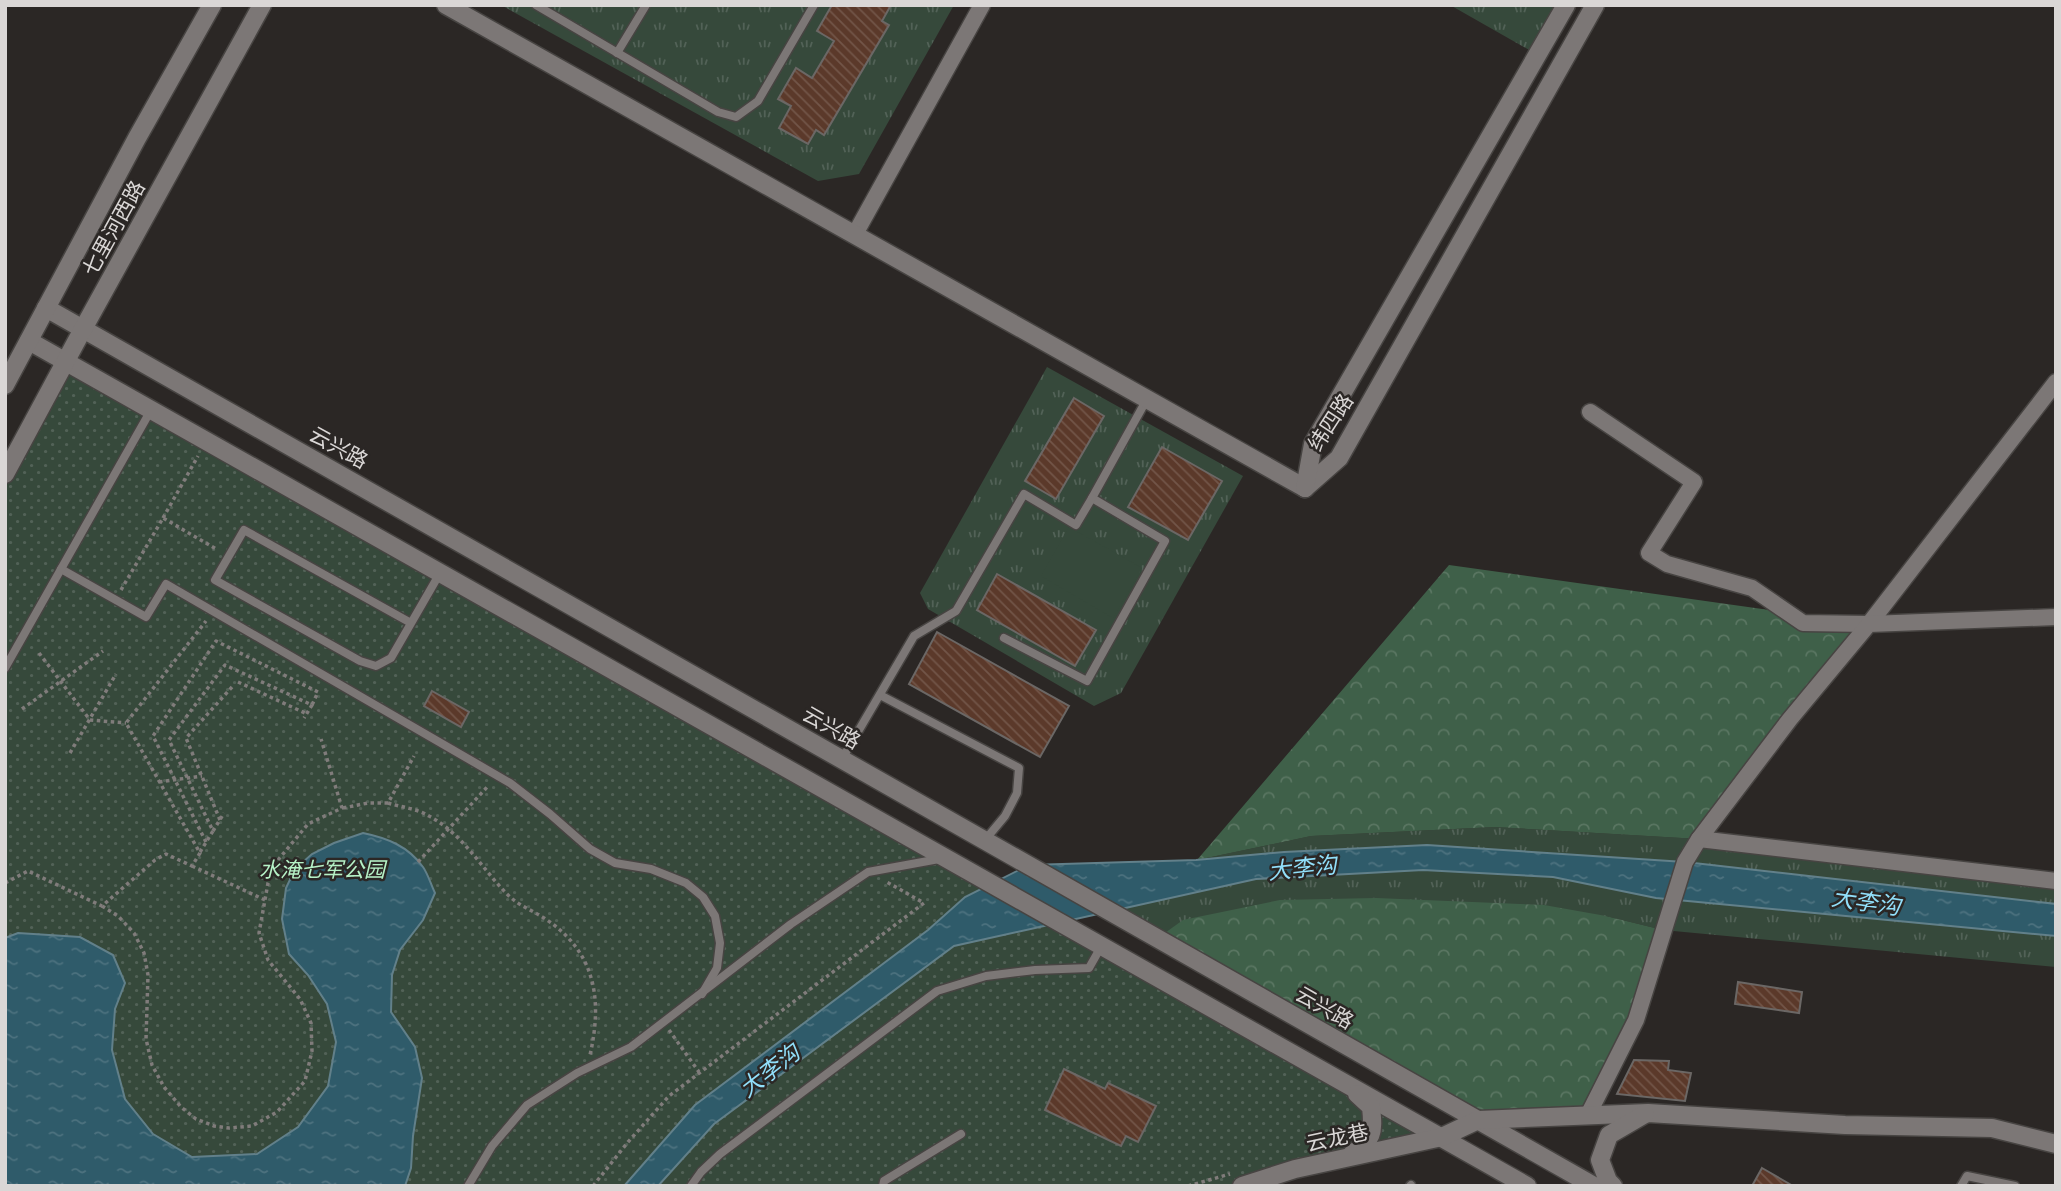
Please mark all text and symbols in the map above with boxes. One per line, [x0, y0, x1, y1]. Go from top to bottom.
street label: 七里河西路 [75, 175, 151, 281]
street label: 纬四路 [1301, 388, 1359, 456]
street label: 云兴路 [305, 419, 373, 475]
street label: 云兴路 [798, 699, 866, 755]
water label: 大李沟 [1266, 848, 1341, 886]
park label: 水淹七军公园 [259, 855, 388, 883]
water label: 大李沟 [1830, 881, 1905, 921]
street label: 云兴路 [1291, 979, 1359, 1035]
water label: 大李沟 [733, 1035, 808, 1103]
street label: 云龙巷 [1303, 1117, 1371, 1157]

